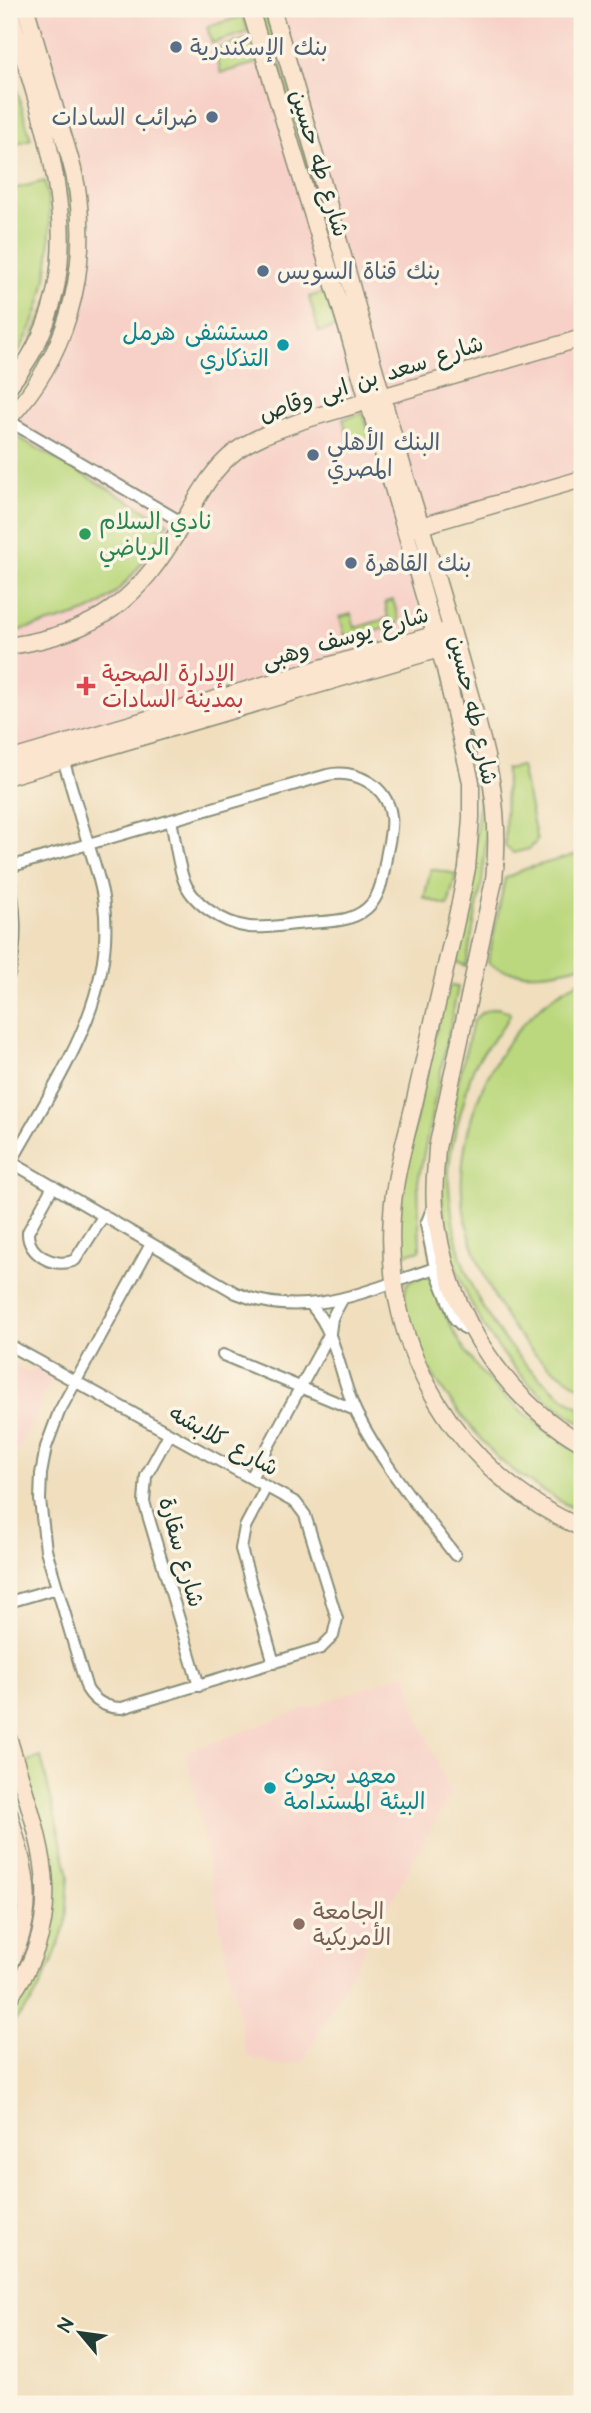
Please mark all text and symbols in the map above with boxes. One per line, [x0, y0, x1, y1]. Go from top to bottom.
place label: بنك الإسكندرية [190, 32, 328, 64]
marker: بنك الإسكندرية [168, 39, 184, 55]
street label: شارع طه حسين [281, 86, 357, 241]
place label: ضرائب السادات [51, 102, 198, 134]
marker: ضرائب السادات [204, 109, 220, 125]
place label: بنك قناة السويس [277, 256, 440, 288]
marker: بنك قناة السويس [255, 263, 271, 279]
place label: مستشفى هرمل التذكاري [122, 317, 269, 375]
street label: شارع سعد بن ابى وقاص [255, 328, 488, 430]
marker: مستشفى هرمل التذكاري [275, 337, 291, 353]
place label: البنك الأهلي المصري [327, 426, 440, 485]
marker: البنك الأهلي المصري [305, 447, 321, 463]
place label: نادي السلام الرياضي [99, 506, 211, 568]
marker: نادي السلام الرياضي [77, 526, 93, 542]
place label: بنك القاهرة [365, 548, 472, 580]
marker: بنك القاهرة [343, 555, 359, 571]
street label: شارع يوسف وهبى [258, 599, 433, 677]
street label: شارع طه حسين [440, 632, 506, 788]
place label: الإدارة الصحية بمدينة السادات [102, 658, 244, 716]
marker: الإدارة الصحية بمدينة السادات [76, 676, 96, 696]
street label: شارع كلابشه [163, 1398, 284, 1484]
street label: شارع سقارة [150, 1493, 212, 1611]
place label: معهد بحوث البيئة المستدامة [284, 1760, 425, 1818]
marker: معهد بحوث البيئة المستدامة [262, 1780, 278, 1796]
place label: الجامعة الأمريكية [313, 1896, 391, 1954]
marker: الجامعة الأمريكية [291, 1916, 307, 1932]
north arrow [46, 2298, 116, 2368]
text: N [52, 2314, 81, 2337]

